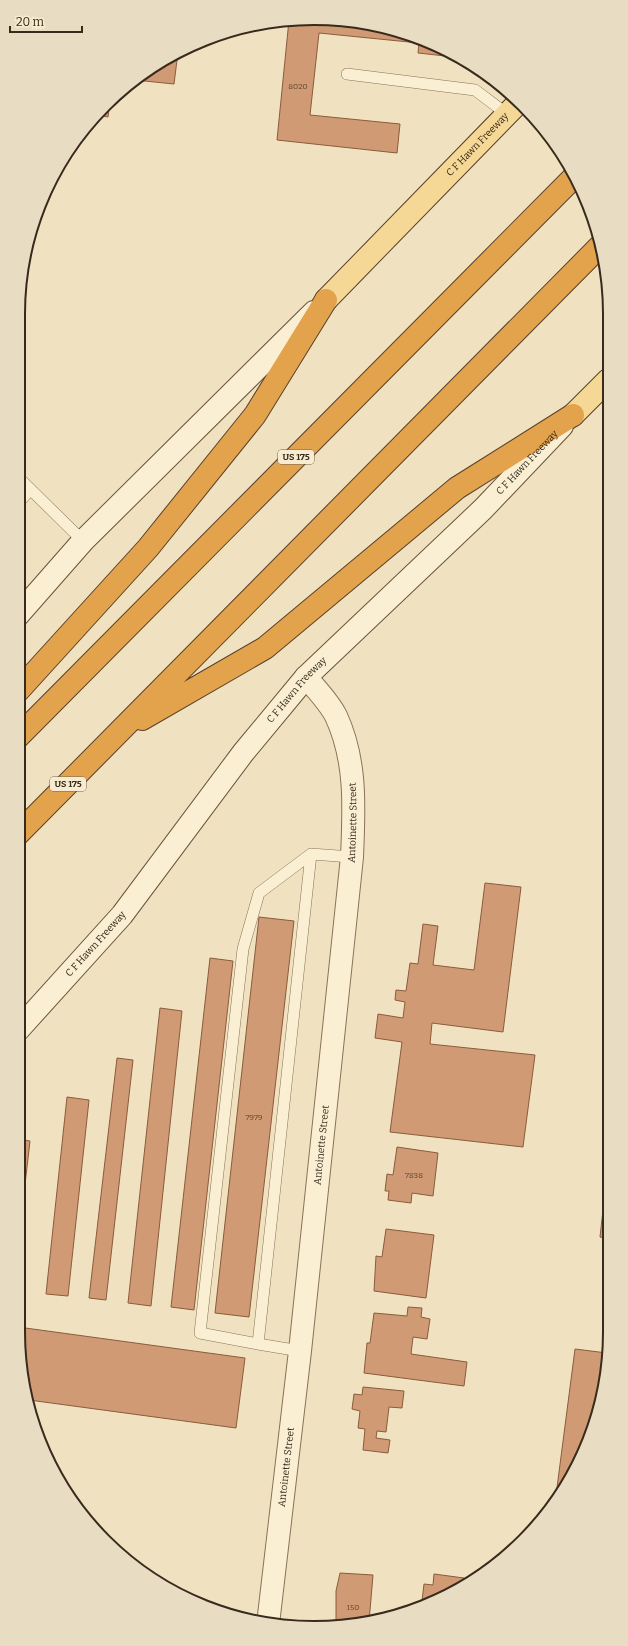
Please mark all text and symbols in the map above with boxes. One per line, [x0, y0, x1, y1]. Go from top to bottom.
scale bar [10, 8, 82, 34]
text: 20 m [16, 15, 45, 29]
house number: 8020 [288, 82, 308, 91]
street label: C F Hawn Freeway [444, 110, 512, 179]
street label: C F Hawn Freeway [494, 428, 561, 497]
road number: US 175 [278, 450, 314, 464]
street label: C F Hawn Freeway [264, 654, 330, 726]
road number: US 175 [50, 777, 86, 791]
street label: Antoinette Street [345, 782, 359, 863]
street label: C F Hawn Freeway [63, 908, 129, 979]
street label: Antoinette Street [312, 1104, 332, 1186]
house number: 7979 [245, 1113, 263, 1122]
house number: 7838 [405, 1171, 423, 1180]
street label: Antoinette Street [276, 1426, 297, 1508]
house number: 150 [347, 1603, 359, 1612]

